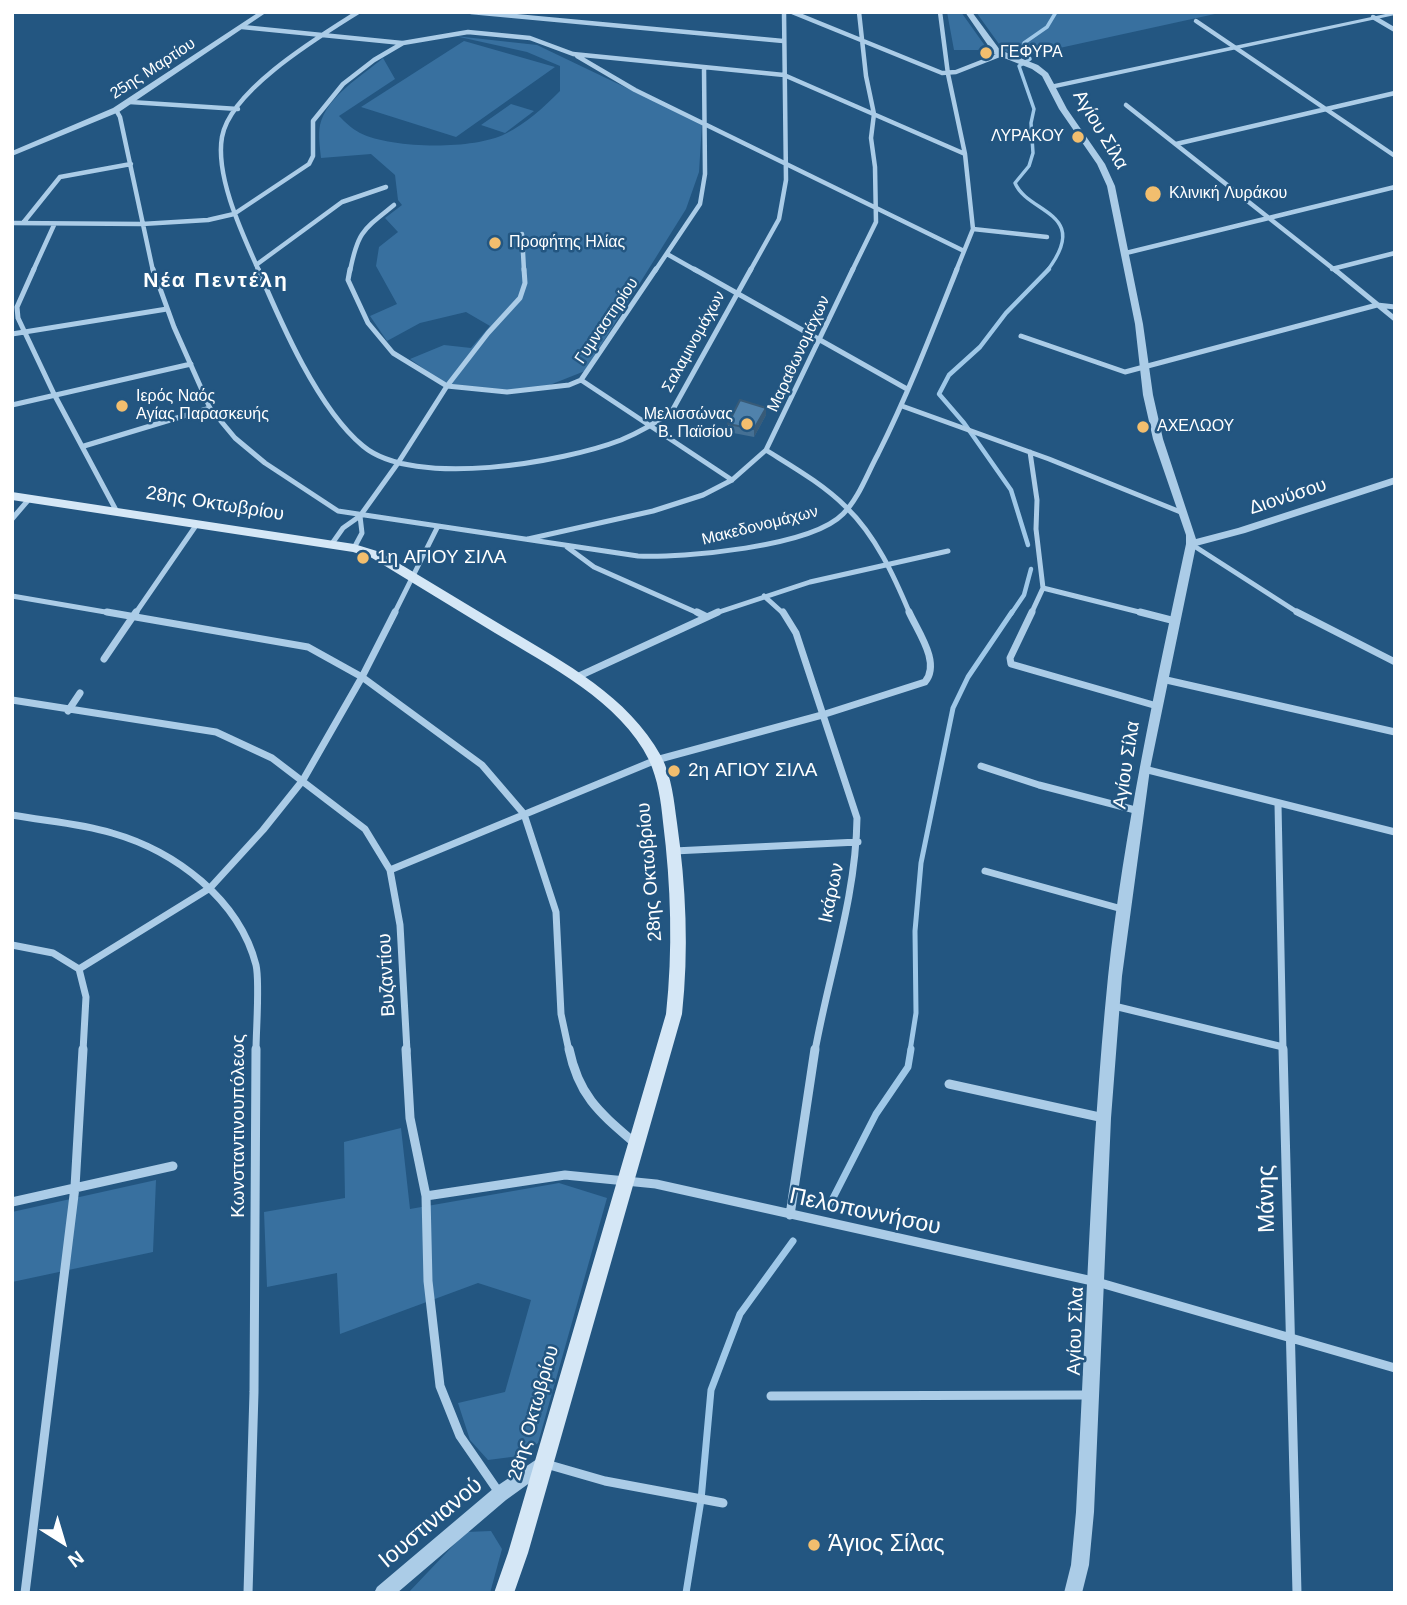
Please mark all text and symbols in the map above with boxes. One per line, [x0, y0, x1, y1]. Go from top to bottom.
street label: 25ης Μαρτίου [107, 34, 199, 104]
place label: ΓΕΦΥΡΑ [1000, 43, 1063, 63]
marker: ΓΕΦΥΡΑ [978, 45, 994, 61]
street label: Αγίου Σίλα [1067, 86, 1133, 174]
place label: ΛΥΡΑΚΟΥ [991, 127, 1064, 147]
marker: ΛΥΡΑΚΟΥ [1070, 129, 1086, 145]
marker: Κλινική Λυράκου [1143, 184, 1163, 204]
place label: Κλινική Λυράκου [1169, 184, 1287, 204]
place label: Προφήτης Ηλίας [509, 233, 625, 253]
marker: Προφήτης Ηλίας [487, 235, 503, 251]
district label: Νέα Πεντέλη [145, 268, 287, 294]
street label: Γυμναστηρίου [571, 274, 643, 368]
street label: Σαλαμινομάχων [658, 288, 730, 396]
street label: Μαραθωνομάχων [764, 293, 834, 415]
place label: Ιερός Ναός Αγίας Παρασκευής [136, 387, 269, 425]
marker: Ιερός Ναός Αγίας Παρασκευής [114, 398, 130, 414]
place label: Μελισσώνας B. Παϊσίου [644, 405, 733, 443]
marker: Μελισσώνας B. Παϊσίου [739, 416, 755, 432]
place label: ΑΧΕΛΩΟΥ [1157, 417, 1234, 437]
marker: ΑΧΕΛΩΟΥ [1135, 419, 1151, 435]
street label: Διονύσου [1246, 474, 1330, 520]
street label: 28ης Οκτωβρίου [144, 482, 286, 526]
street label: Μακεδονομάχων [700, 502, 820, 550]
place label: 1η ΑΓΙΟΥ ΣΙΛΑ [377, 547, 506, 569]
marker: 1η ΑΓΙΟΥ ΣΙΛΑ [355, 550, 371, 566]
street label: Αγίου Σίλα [1109, 720, 1145, 810]
place label: 2η ΑΓΙΟΥ ΣΙΛΑ [688, 760, 817, 782]
marker: 2η ΑΓΙΟΥ ΣΙΛΑ [666, 763, 682, 779]
street label: 28ης Οκτωβρίου [633, 802, 667, 942]
street label: Ικάρων [815, 861, 849, 925]
street label: Βυζαντίου [373, 933, 401, 1017]
street label: Κωνσταντινουπόλεως [228, 1034, 250, 1218]
street label: Μάνης [1253, 1165, 1281, 1233]
street label: Πελοποννήσου [787, 1182, 943, 1242]
street label: Αγίου Σίλα [1063, 1286, 1089, 1376]
street label: 28ης Οκτωβρίου [504, 1343, 564, 1483]
street label: Ιουστινιανού [374, 1472, 488, 1574]
north arrow [28, 1507, 98, 1577]
place label: Άγιος Σίλας [828, 1531, 945, 1559]
marker: Άγιος Σίλας [806, 1537, 822, 1553]
text: N [64, 1547, 88, 1572]

